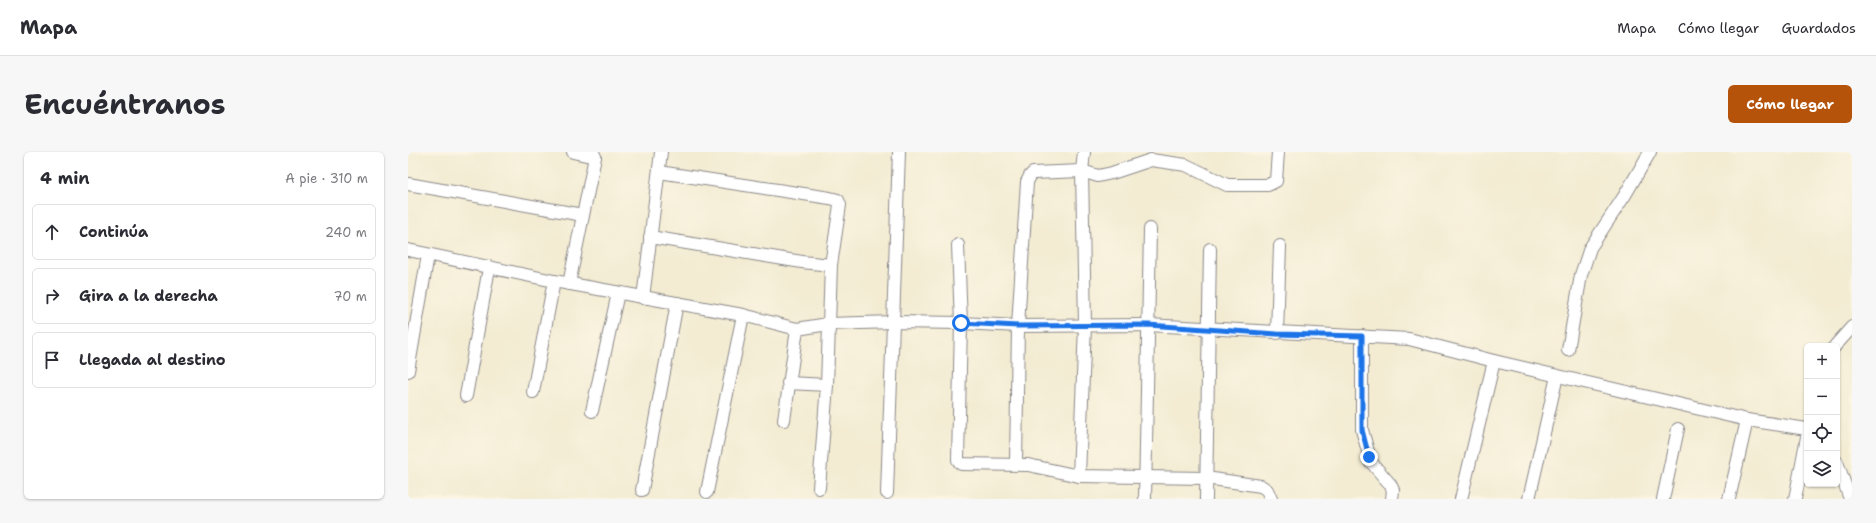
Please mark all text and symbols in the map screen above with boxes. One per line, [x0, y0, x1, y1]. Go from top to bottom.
text: Mapa [20, 15, 77, 40]
text: Mapa [1617, 19, 1656, 37]
text: Cómo llegar [1678, 19, 1759, 37]
text: Guardados [1781, 19, 1856, 37]
text: Encuéntranos [24, 85, 226, 123]
button: Cómo llegar [1728, 85, 1852, 123]
text: 4 min [40, 167, 90, 189]
text: A pie · 310 m [285, 170, 368, 187]
icon: ahead [41, 221, 63, 243]
text: Continúa [79, 222, 148, 242]
text: 240 m [325, 224, 367, 241]
icon: right [41, 285, 63, 307]
text: Gira a la derecha [79, 286, 218, 306]
text: 70 m [333, 288, 367, 305]
route start [952, 314, 970, 332]
map controls [1804, 343, 1840, 487]
button: + [1804, 343, 1840, 379]
icon: arrive [41, 349, 63, 371]
text: Llegada al destino [79, 350, 226, 370]
button: − [1804, 379, 1840, 415]
button: locate [1804, 415, 1840, 451]
route end [1360, 448, 1378, 466]
button: layers [1804, 451, 1840, 487]

